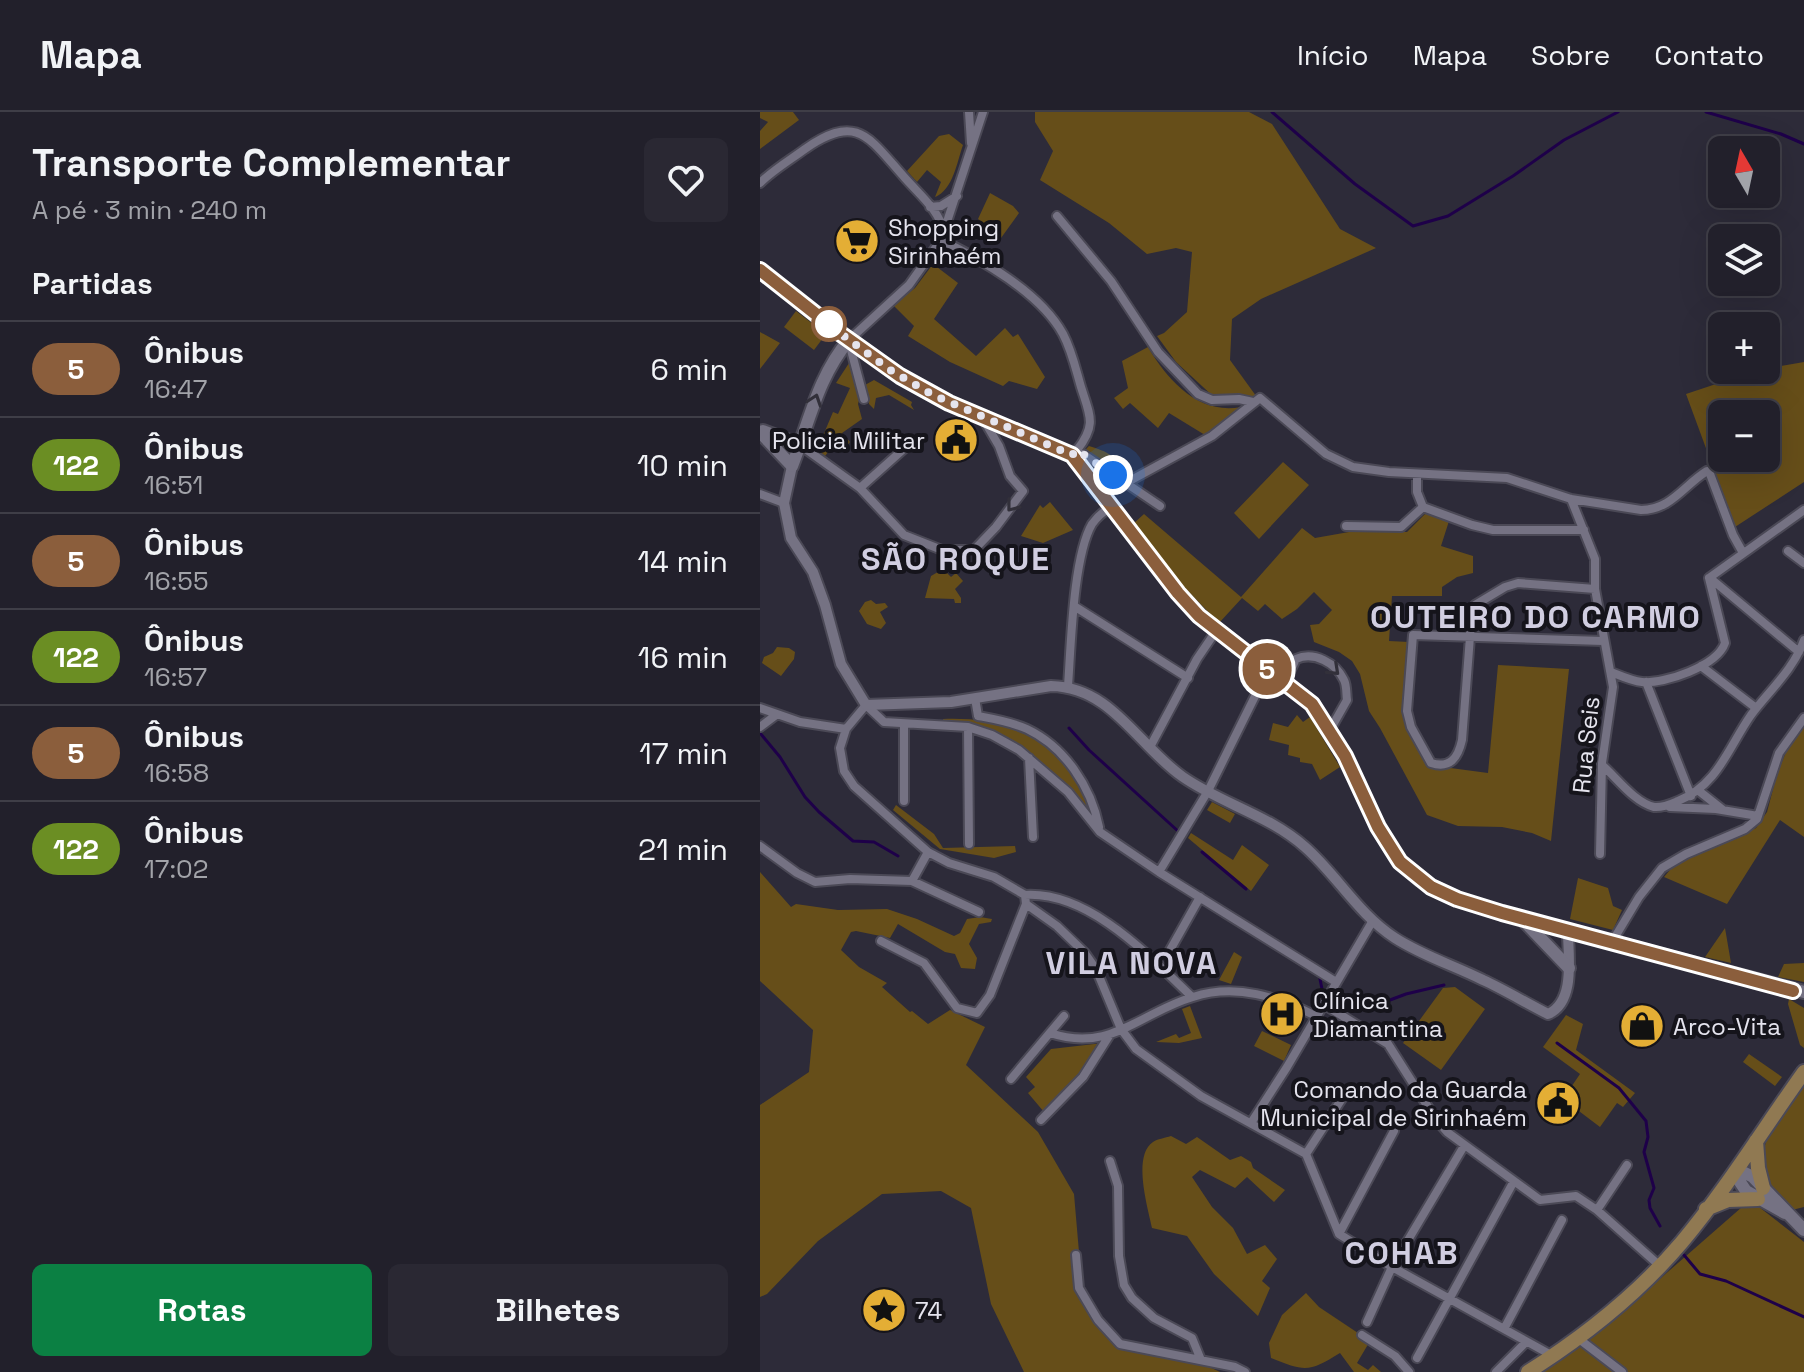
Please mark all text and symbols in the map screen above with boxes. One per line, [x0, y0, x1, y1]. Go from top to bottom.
text: Mapa [40, 31, 142, 79]
text: Início [1297, 37, 1369, 73]
text: Mapa [1413, 37, 1487, 73]
text: Sobre [1531, 37, 1610, 73]
text: Contato [1654, 37, 1764, 73]
north arrow [1708, 136, 1780, 208]
map controls [1708, 136, 1780, 472]
button: heart [644, 138, 728, 222]
text: Transporte Complementar [32, 139, 510, 187]
text: A pé · 3 min · 240 m [32, 193, 267, 227]
place label: Shopping Sirinhaém [888, 212, 1001, 271]
supermarket icon: Shopping Sirinhaém [833, 217, 881, 265]
button: layers [1708, 224, 1780, 296]
text: Partidas [32, 264, 153, 303]
unlabelled marker [812, 307, 846, 341]
button: + [1708, 312, 1780, 384]
text: Ônibus [144, 333, 244, 372]
text: 6 min [650, 350, 728, 389]
text: 5 [68, 351, 84, 387]
text: 16:47 [144, 372, 207, 406]
one-way arrow [806, 394, 822, 408]
button: − [1708, 400, 1780, 472]
public building icon: Policia Militar [932, 416, 980, 464]
place label: Policia Militar [772, 425, 925, 456]
text: Ônibus [144, 429, 244, 468]
text: 10 min [637, 446, 728, 485]
text: 122 [53, 447, 99, 483]
your location [1093, 455, 1133, 495]
text: 16:51 [144, 468, 203, 502]
one-way arrow [1008, 497, 1022, 512]
text: Ônibus [144, 525, 244, 564]
district label: SÃO ROQUE [861, 539, 1051, 579]
text: 14 min [637, 542, 728, 581]
text: 5 [68, 543, 84, 579]
text: 16:55 [144, 564, 209, 598]
district label: OUTEIRO DO CARMO [1370, 597, 1702, 637]
text: Ônibus [144, 621, 244, 660]
text: 16 min [638, 638, 728, 677]
text: 122 [53, 639, 99, 675]
line badge: 5 [1241, 643, 1293, 695]
text: 5 [1259, 651, 1275, 687]
text: 16:57 [144, 660, 207, 694]
one-way arrow [1324, 660, 1339, 674]
street label: Rua Seis [1566, 695, 1606, 795]
text: Ônibus [144, 717, 244, 756]
text: 17 min [639, 734, 728, 773]
text: 5 [68, 735, 84, 771]
text: 16:58 [144, 756, 209, 790]
text: Ônibus [144, 813, 244, 852]
text: 21 min [638, 830, 728, 869]
text: 122 [53, 831, 99, 867]
text: 17:02 [144, 852, 208, 886]
district label: VILA NOVA [1046, 943, 1218, 983]
place label: Clínica Diamantina [1313, 985, 1443, 1044]
hospital icon: Clínica Diamantina [1258, 990, 1306, 1038]
shop icon: Arco-Vita [1618, 1002, 1666, 1050]
place label: Arco-Vita [1673, 1011, 1781, 1042]
place label: Comando da Guarda Municipal de Sirinhaém [1260, 1074, 1527, 1133]
public building icon: Comando da Guarda Municipal de Sirinhaém [1534, 1079, 1582, 1127]
district label: COHAB [1345, 1233, 1459, 1273]
button: Rotas [32, 1264, 372, 1356]
button: Bilhetes [388, 1264, 728, 1356]
place icon: 74 [860, 1286, 908, 1334]
place label: 74 [915, 1295, 942, 1326]

